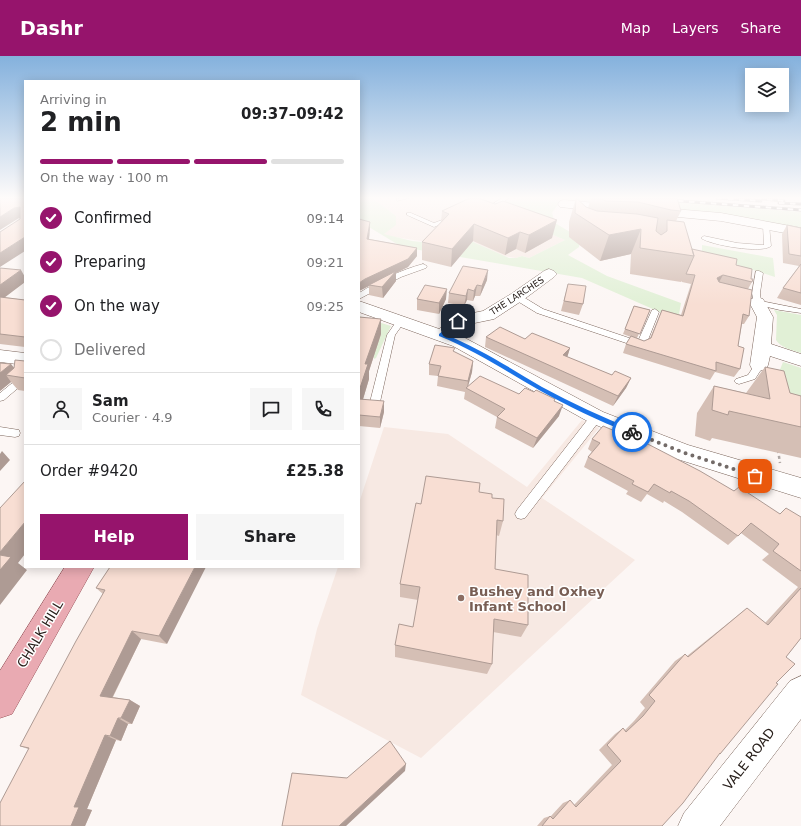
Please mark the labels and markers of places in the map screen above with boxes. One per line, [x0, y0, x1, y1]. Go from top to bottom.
pin [441, 304, 475, 338]
pin [738, 459, 772, 493]
place label: Bushey and Oxhey Infant School [469, 584, 605, 614]
marker: Bushey and Oxhey Infant School [456, 593, 466, 603]

